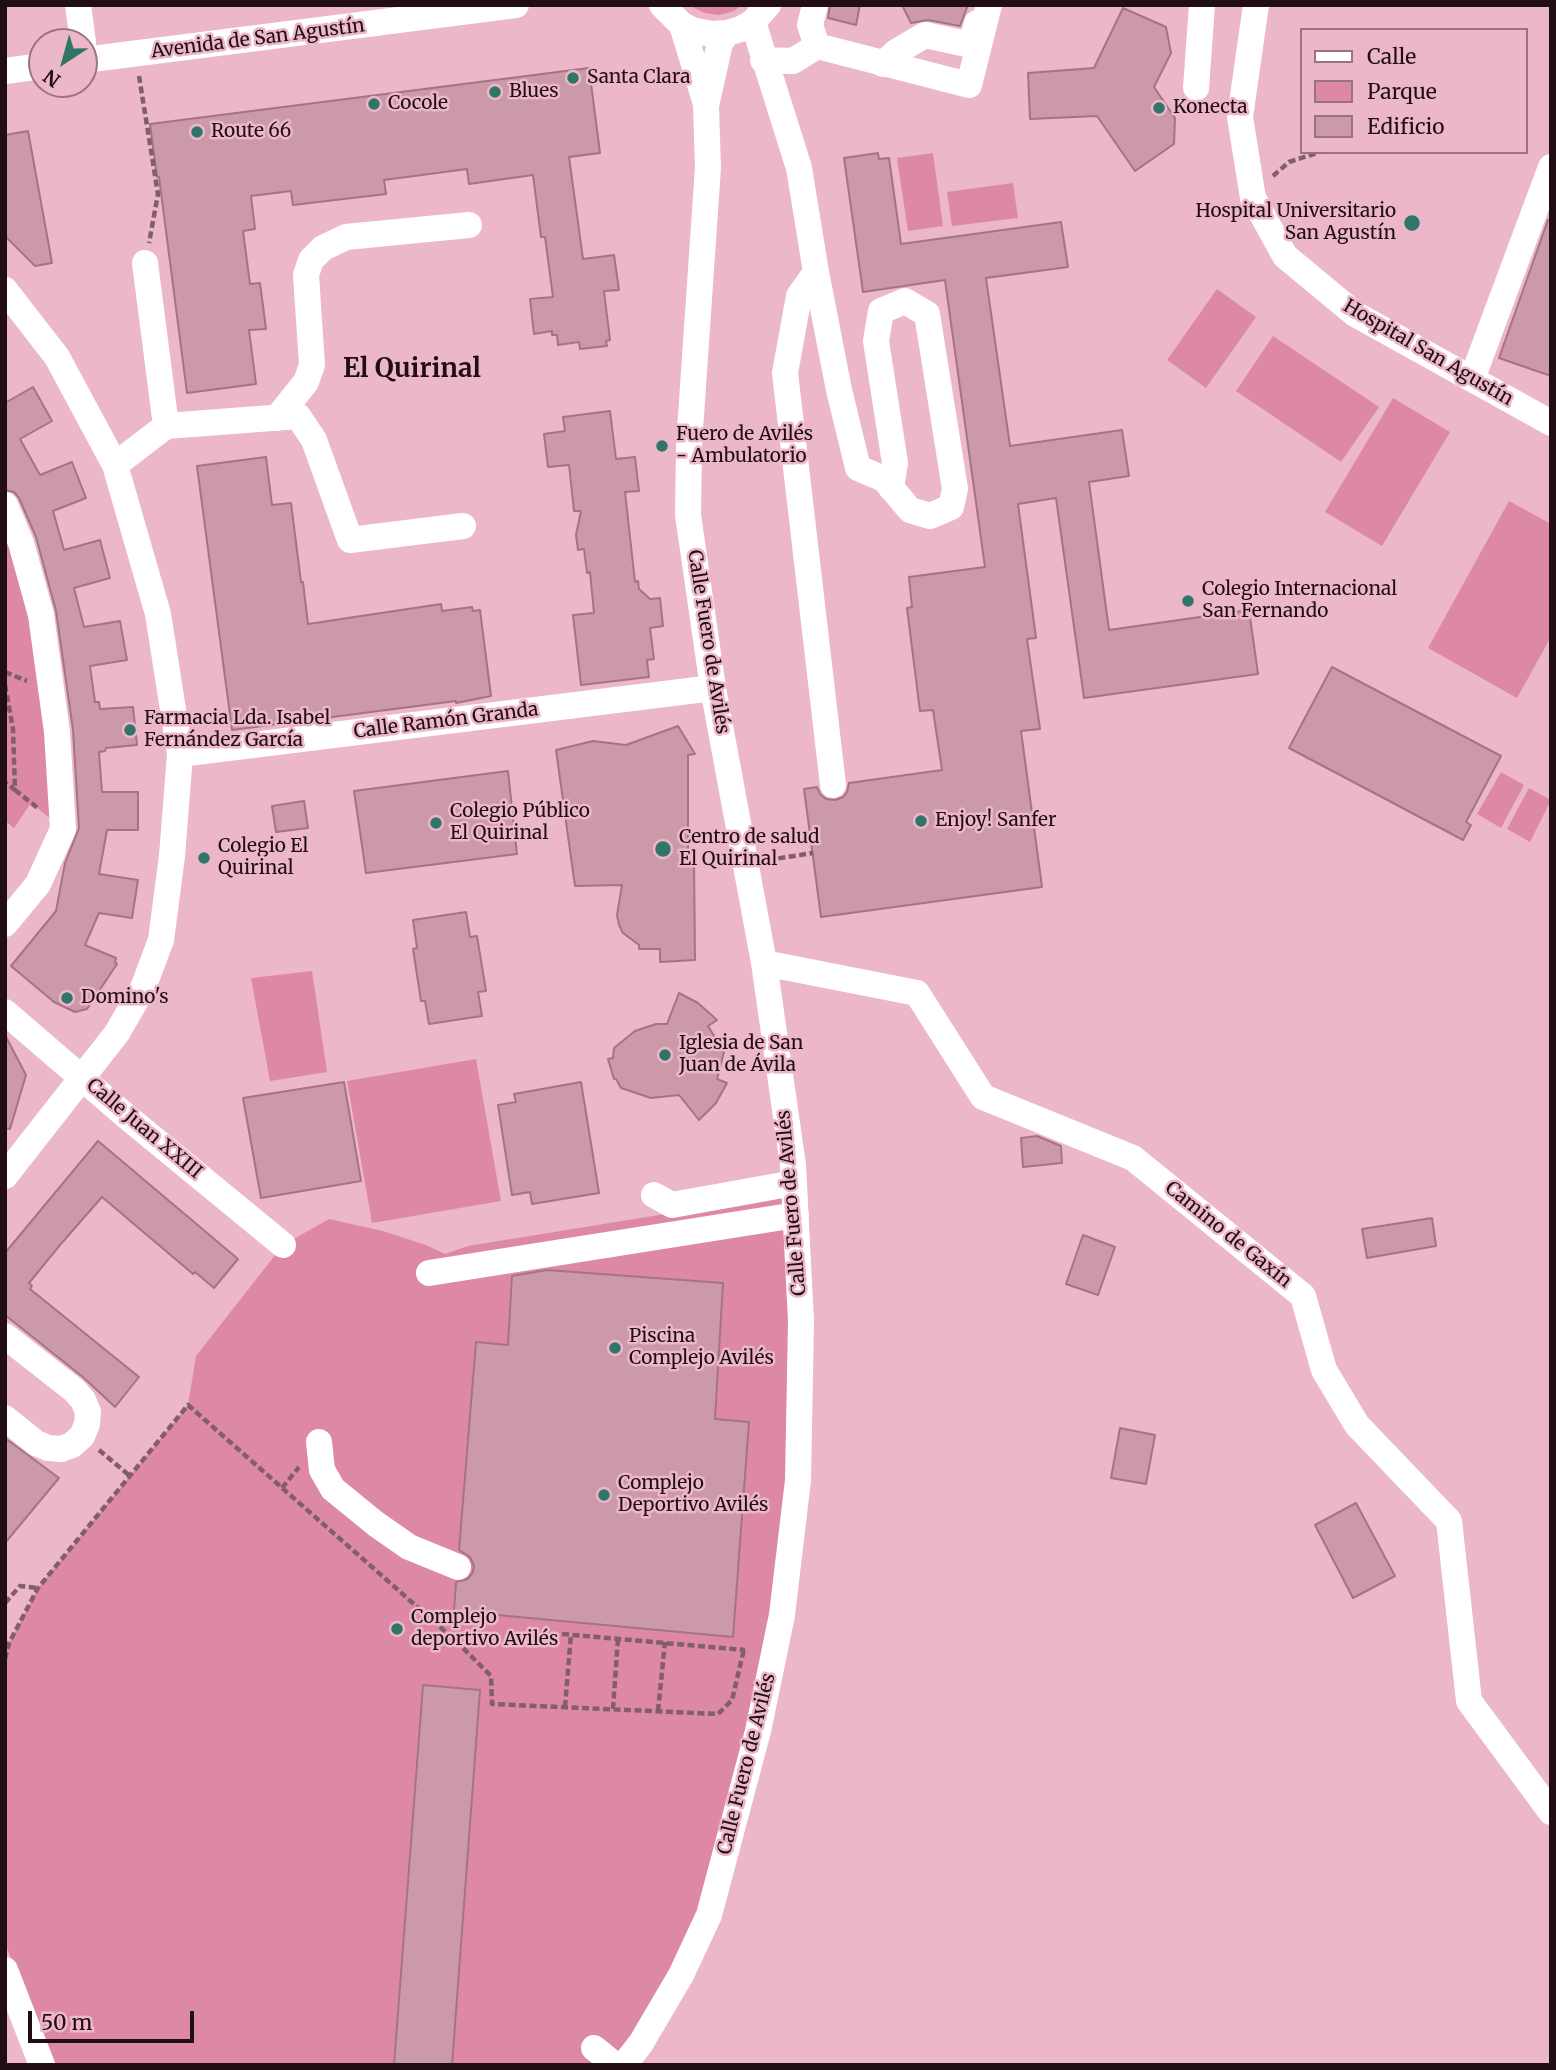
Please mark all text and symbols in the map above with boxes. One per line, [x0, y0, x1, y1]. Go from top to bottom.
street label: Avenida de San Agustín [150, 15, 366, 63]
north arrow [28, 28, 98, 98]
legend [1300, 28, 1528, 154]
text: Calle [1367, 43, 1416, 70]
text: N [39, 64, 65, 92]
place label: Santa Clara [587, 67, 690, 89]
marker: Santa Clara [565, 70, 581, 86]
text: Parque [1367, 78, 1437, 105]
place label: Blues [509, 81, 559, 103]
marker: Blues [487, 84, 503, 100]
place label: Cocole [388, 93, 448, 115]
marker: Cocole [366, 96, 382, 112]
place label: Konecta [1173, 97, 1248, 119]
marker: Konecta [1151, 100, 1167, 116]
text: Edificio [1367, 113, 1444, 140]
place label: Route 66 [211, 121, 291, 143]
marker: Route 66 [189, 124, 205, 140]
place label: Hospital Universitario San Agustín [1196, 201, 1396, 245]
marker: Hospital Universitario San Agustín [1402, 213, 1422, 233]
street label: Hospital San Agustín [1339, 295, 1517, 411]
district label: El Quirinal [343, 354, 481, 386]
place label: Fuero de Avilés - Ambulatorio [676, 424, 813, 468]
marker: Fuero de Avilés - Ambulatorio [654, 438, 670, 454]
street label: Calle Fuero de Avilés [682, 548, 734, 736]
place label: Colegio Internacional San Fernando [1202, 579, 1397, 623]
marker: Colegio Internacional San Fernando [1180, 593, 1196, 609]
street label: Calle Ramón Granda [352, 698, 540, 744]
place label: Farmacia Lda. Isabel Fernández García [144, 708, 330, 752]
marker: Farmacia Lda. Isabel Fernández García [122, 722, 138, 738]
place label: Colegio Público El Quirinal [450, 801, 590, 845]
place label: Enjoy! Sanfer [935, 810, 1057, 832]
marker: Enjoy! Sanfer [913, 813, 929, 829]
marker: Colegio Público El Quirinal [428, 815, 444, 831]
place label: Centro de salud El Quirinal [679, 827, 819, 871]
place label: Colegio El Quirinal [218, 836, 308, 880]
marker: Centro de salud El Quirinal [653, 839, 673, 859]
marker: Colegio El Quirinal [196, 850, 212, 866]
place label: Domino's [81, 987, 168, 1009]
marker: Domino's [59, 990, 75, 1006]
place label: Iglesia de San Juan de Ávila [679, 1033, 803, 1077]
marker: Iglesia de San Juan de Ávila [657, 1047, 673, 1063]
street label: Calle Juan XXIII [82, 1074, 206, 1184]
street label: Calle Fuero de Avilés [773, 1109, 811, 1297]
street label: Camino de Gaxín [1160, 1177, 1296, 1293]
place label: Piscina Complejo Avilés [629, 1326, 774, 1370]
marker: Piscina Complejo Avilés [607, 1340, 623, 1356]
place label: Complejo Deportivo Avilés [618, 1473, 768, 1517]
marker: Complejo Deportivo Avilés [596, 1487, 612, 1503]
place label: Complejo deportivo Avilés [411, 1607, 558, 1651]
marker: Complejo deportivo Avilés [389, 1621, 405, 1637]
street label: Calle Fuero de Avilés [713, 1671, 781, 1857]
scale bar [32, 1996, 198, 2040]
text: 50 m [41, 2009, 92, 2036]

